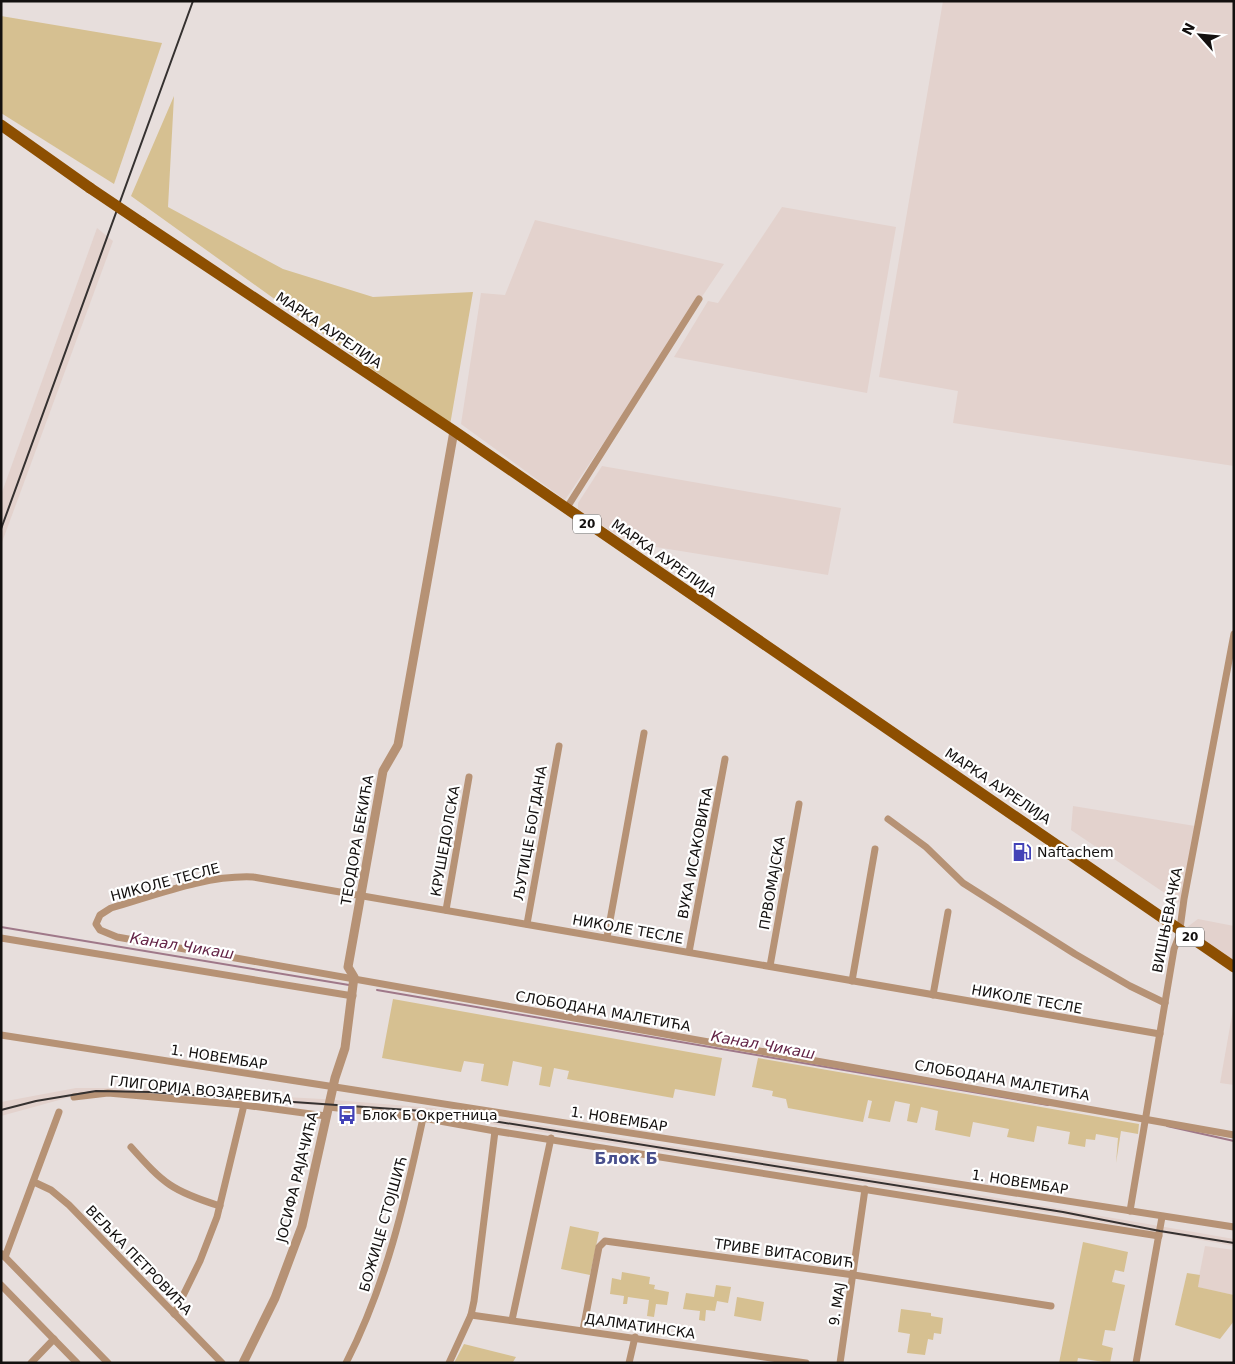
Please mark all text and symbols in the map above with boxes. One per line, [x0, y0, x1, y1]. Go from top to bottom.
north arrow [1175, 10, 1225, 60]
text: N [1179, 20, 1198, 38]
street label: МАРКА АУРЕЛИЈА [273, 289, 385, 372]
road number: 20 [573, 514, 601, 534]
street label: МАРКА АУРЕЛИЈА [609, 516, 720, 600]
street label: МАРКА АУРЕЛИЈА [942, 745, 1054, 828]
street label: ЉУТИЦЕ БОГДАНА [510, 764, 550, 902]
street label: ТЕОДОРА БЕКИЋА [337, 773, 376, 908]
street label: КРУШЕДОЛСКА [427, 784, 463, 898]
street label: ВУКА ИСАКОВИЋА [674, 786, 716, 920]
street label: ПРВОМАЈСКА [756, 835, 788, 931]
fuel station icon: Naftachem [1011, 841, 1033, 863]
place label: Naftachem [1037, 844, 1114, 860]
street label: НИКОЛЕ ТЕСЛЕ [109, 860, 221, 904]
street label: ВИШЊЕВАЧКА [1149, 866, 1185, 974]
street label: НИКОЛЕ ТЕСЛЕ [571, 911, 685, 947]
road number: 20 [1176, 928, 1204, 946]
water label: Канал Чикаш [129, 929, 236, 963]
street label: НИКОЛЕ ТЕСЛЕ [970, 981, 1084, 1017]
street label: СЛОБОДАНА МАЛЕТИЋА [514, 988, 692, 1034]
water label: Канал Чикаш [710, 1027, 817, 1063]
street label: 1. НОВЕМБАР [170, 1041, 268, 1073]
street label: СЛОБОДАНА МАЛЕТИЋА [913, 1057, 1091, 1103]
street label: ГЛИГОРИЈА ВОЗАРЕВИЋА [109, 1072, 293, 1108]
street label: 1. НОВЕМБАР [570, 1103, 668, 1135]
bus stop icon: Блок Б Окретница [336, 1104, 358, 1126]
place label: Блок Б Окретница [362, 1107, 498, 1123]
street label: ЈОСИФА РАЈАЧИЋА [273, 1110, 321, 1245]
district label: Блок Б [594, 1149, 658, 1168]
street label: БОЖИЦЕ СТОЈШИЋ [356, 1154, 410, 1294]
street label: 1. НОВЕМБАР [971, 1166, 1069, 1198]
street label: ВЕЉКА ПЕТРОВИЋА [83, 1202, 196, 1318]
street label: ТРИВЕ ВИТАСОВИЋ [712, 1235, 855, 1271]
street label: 9. МАЈ [826, 1281, 848, 1327]
street label: ДАЛМАТИНСКА [584, 1310, 697, 1342]

